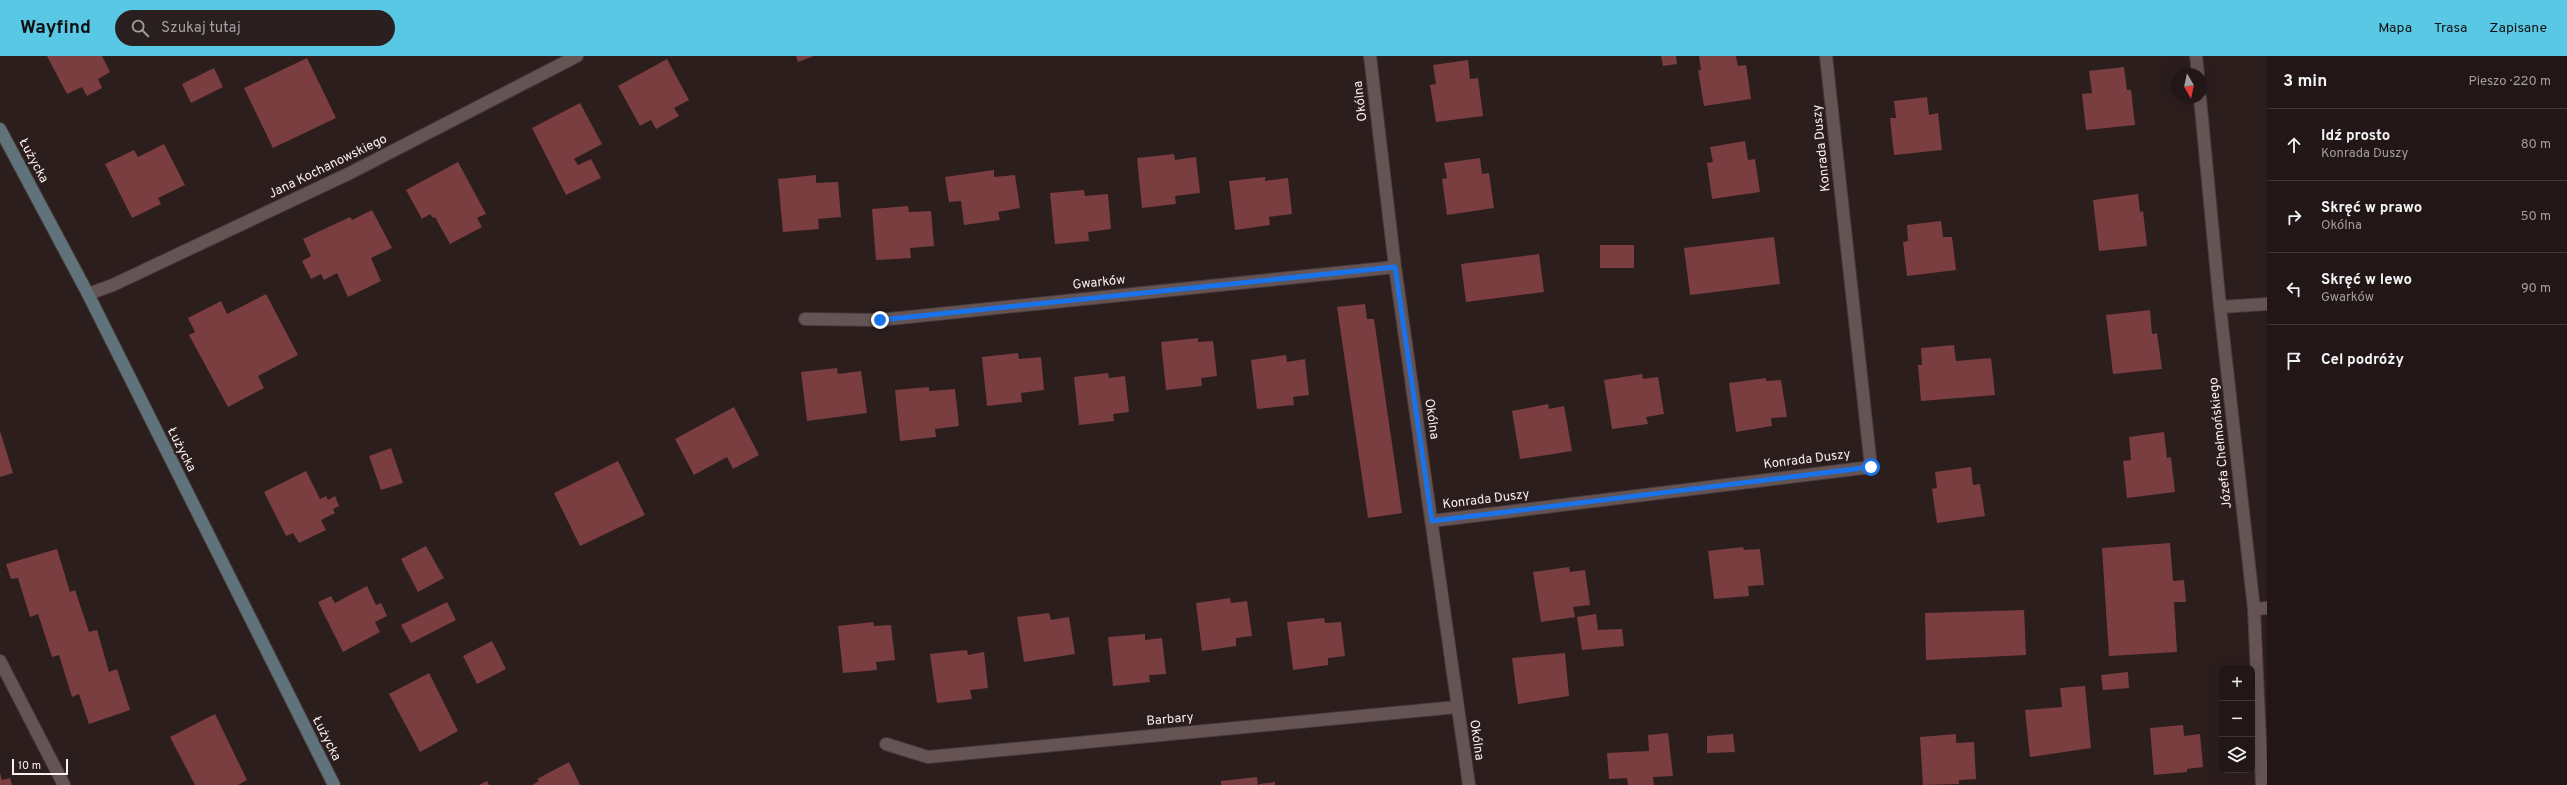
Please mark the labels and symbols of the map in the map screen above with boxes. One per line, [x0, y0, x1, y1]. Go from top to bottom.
north arrow [2171, 68, 2207, 104]
street label: Okólna [1351, 80, 1371, 122]
street label: Konrada Duszy [1809, 104, 1835, 192]
street label: Jana Kochanowskiego [266, 131, 390, 203]
street label: Łużycka [15, 136, 51, 186]
street label: Gwarków [1072, 272, 1126, 294]
route end [871, 311, 889, 329]
street label: Józefa Chełmońskiego [2206, 377, 2236, 509]
street label: Okólna [1420, 398, 1442, 440]
street label: Łużycka [163, 425, 199, 475]
street label: Konrada Duszy [1763, 447, 1851, 473]
route start [1862, 458, 1880, 476]
street label: Konrada Duszy [1442, 487, 1530, 513]
street label: Barbary [1146, 710, 1194, 730]
street label: Łużycka [308, 714, 344, 764]
street label: Okólna [1465, 719, 1487, 761]
scale bar [12, 757, 68, 776]

